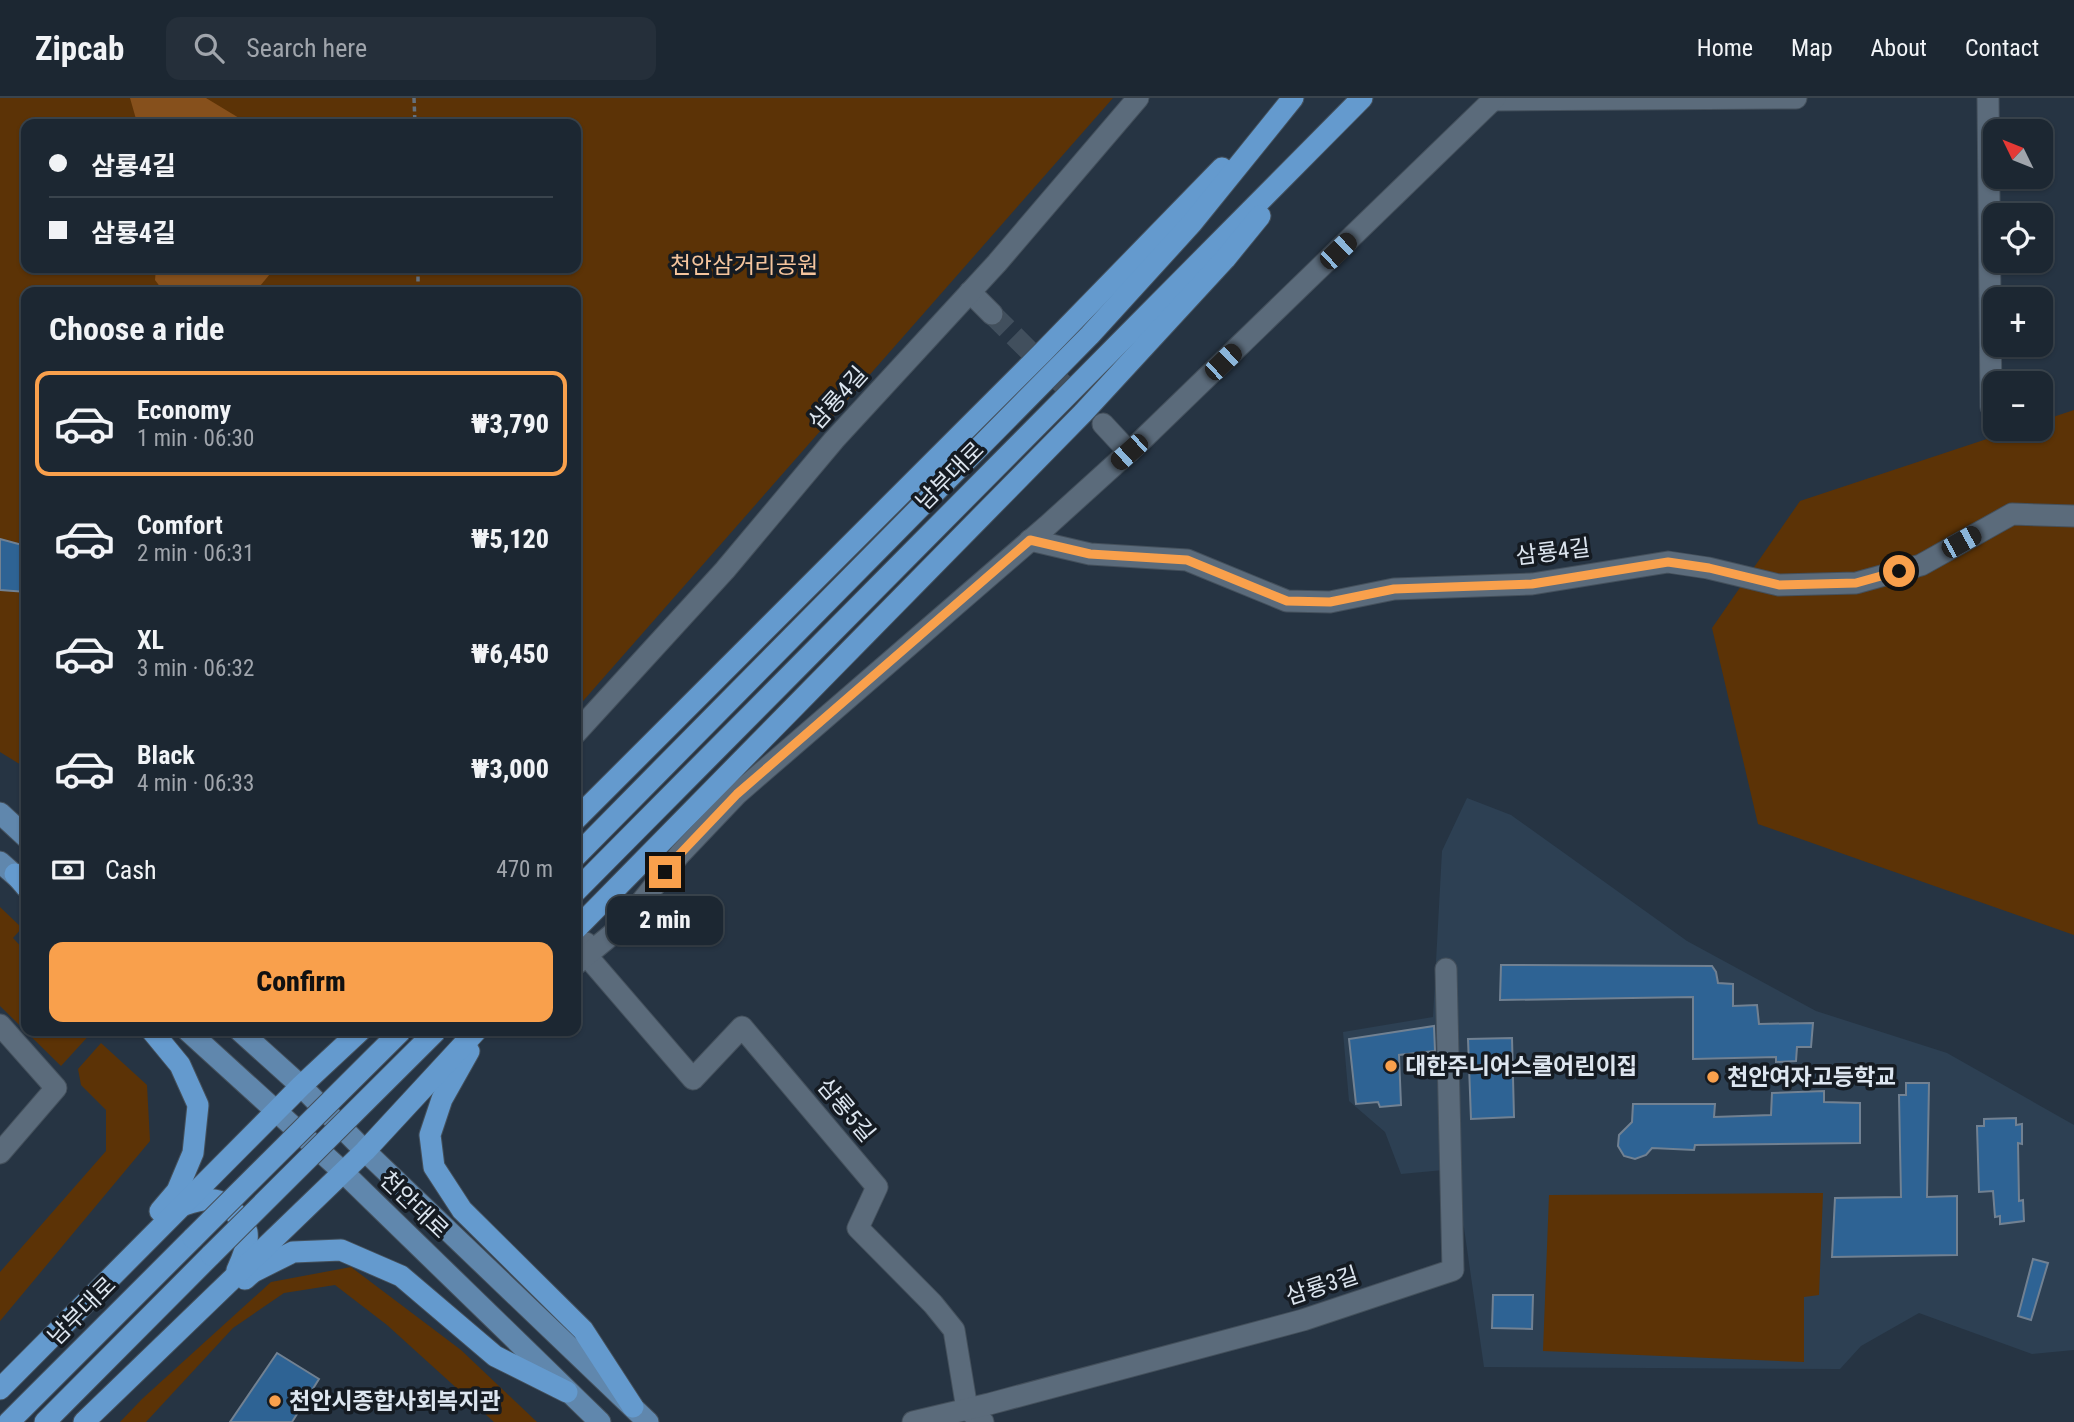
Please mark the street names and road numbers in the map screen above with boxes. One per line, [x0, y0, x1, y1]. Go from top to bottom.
street label: 삼룡4길 [803, 361, 873, 435]
street label: 남부대로 [911, 437, 989, 515]
street label: 삼룡4길 [1514, 534, 1592, 570]
street label: 삼룡5길 [812, 1073, 880, 1147]
street label: 천안대로 [374, 1166, 454, 1244]
street label: 삼룡3길 [1282, 1262, 1362, 1310]
street label: 남부대로 [43, 1272, 121, 1350]

